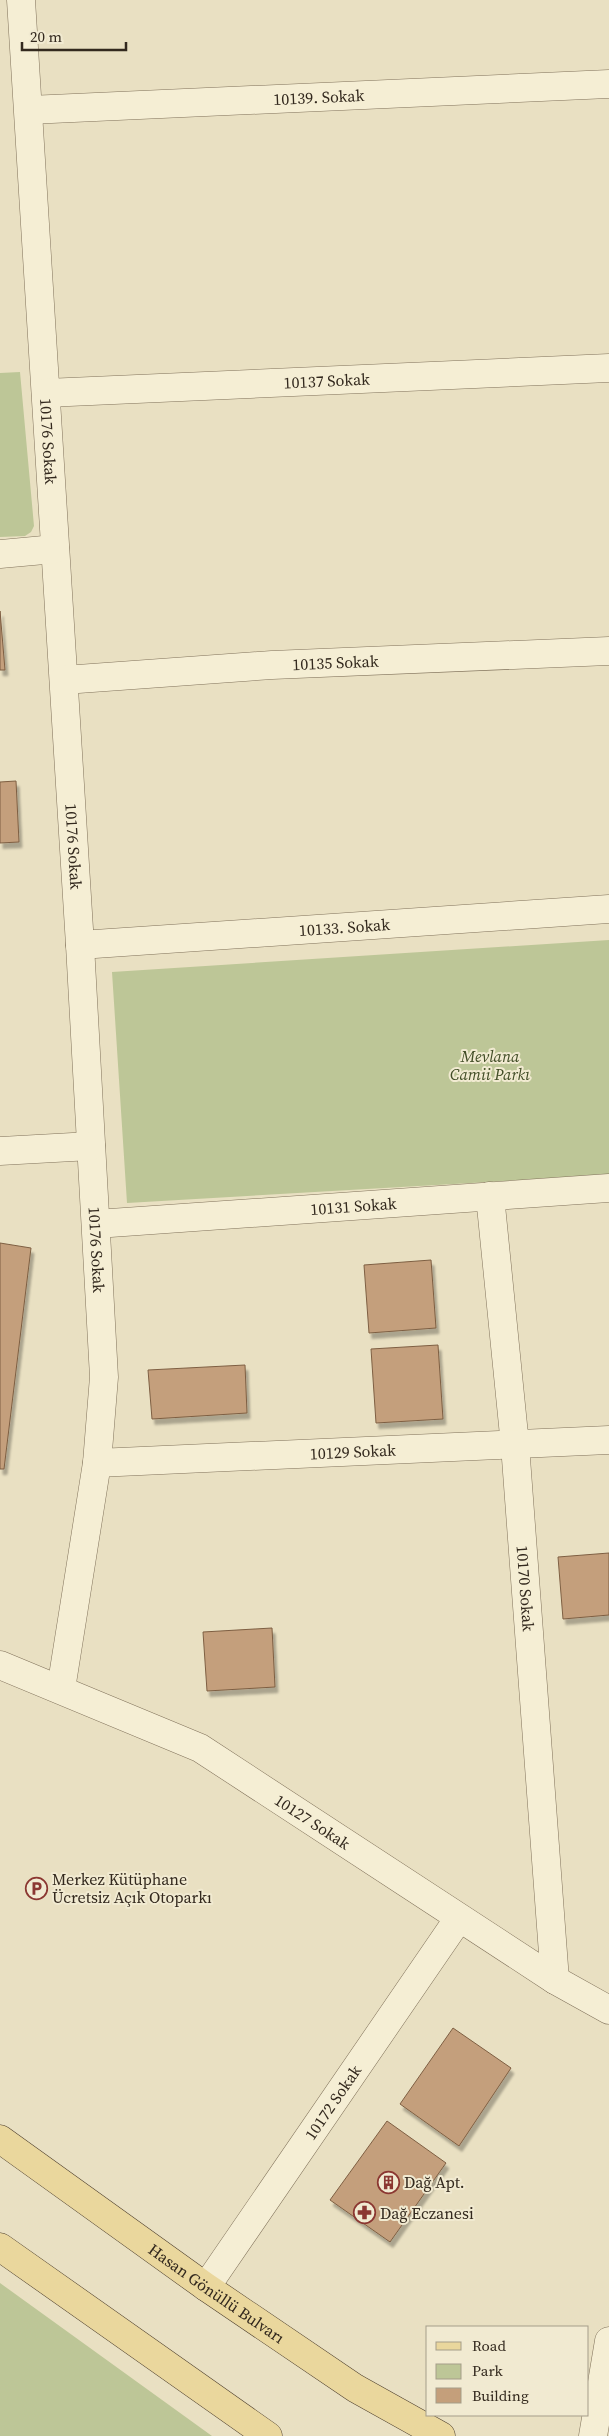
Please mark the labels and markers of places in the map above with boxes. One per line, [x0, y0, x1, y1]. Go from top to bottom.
place label: Merkez Kütüphane Ücretsiz Açık Otoparkı [52, 1868, 212, 1908]
parking icon: Merkez Kütüphane Ücretsiz Açık Otoparkı [24, 1876, 48, 1900]
building icon: Dağ Apt. [376, 2170, 400, 2194]
place label: Dağ Apt. [404, 2171, 465, 2193]
pharmacy icon: Dağ Eczanesi [352, 2201, 376, 2225]
place label: Dağ Eczanesi [380, 2202, 474, 2224]

